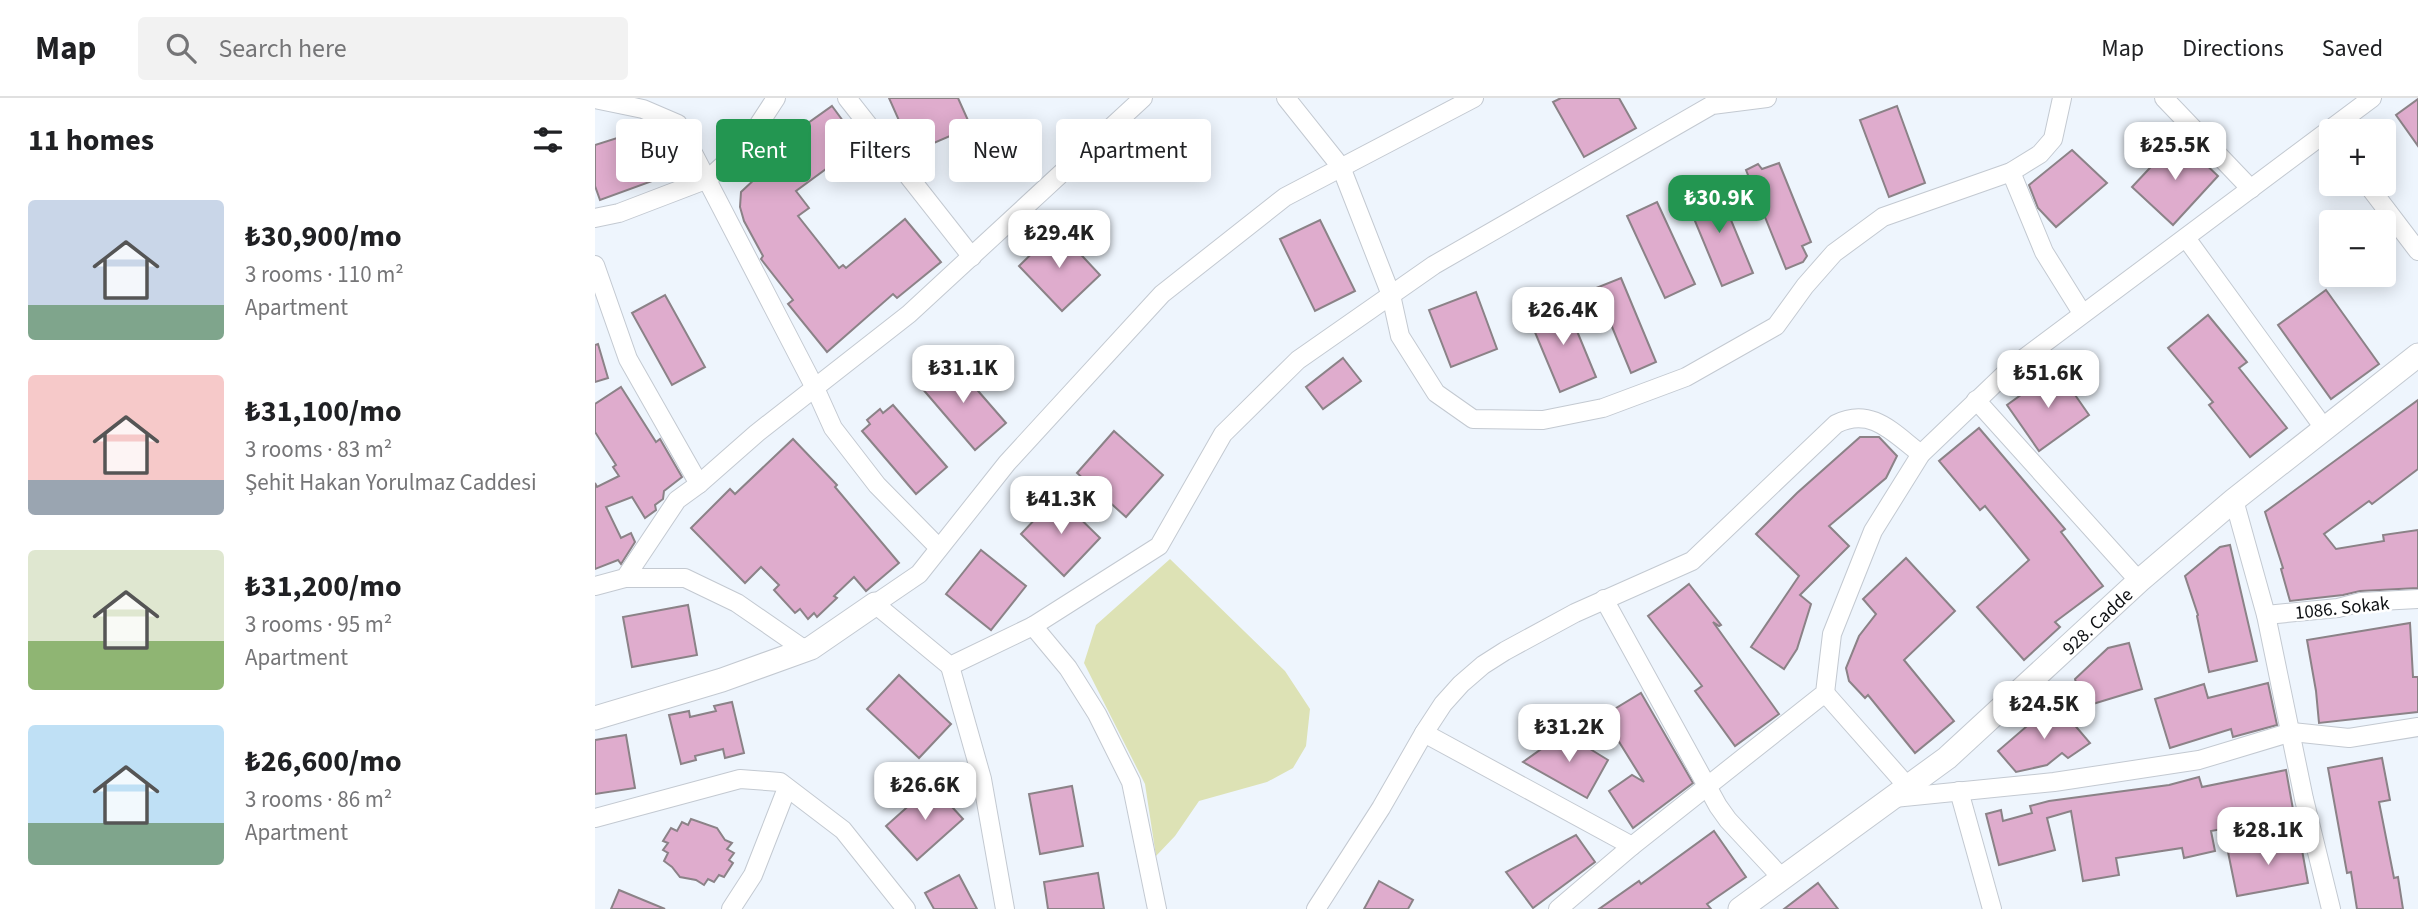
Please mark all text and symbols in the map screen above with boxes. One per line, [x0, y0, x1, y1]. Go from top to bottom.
search box [138, 17, 628, 80]
text: Map [35, 25, 96, 72]
icon: search [162, 29, 200, 67]
text: Search here [218, 30, 347, 67]
text: Map [2101, 31, 2144, 66]
text: Directions [2182, 31, 2284, 66]
text: Saved [2322, 31, 2383, 66]
text: 11 homes [28, 119, 154, 162]
chip: Buy [616, 119, 702, 182]
chip: Rent [716, 119, 811, 182]
chip: Filters [825, 119, 935, 182]
chip: New [949, 119, 1042, 182]
chip: Apartment [1056, 119, 1211, 182]
map controls [2319, 119, 2396, 287]
button: + [2319, 119, 2396, 196]
icon: filters [529, 121, 567, 159]
pin: ₺25.5K [2118, 122, 2232, 182]
text: ₺25.5K [2140, 128, 2210, 161]
pin: ₺30.9K [1662, 176, 1776, 235]
text: ₺30.9K [1684, 181, 1754, 214]
button: − [2319, 210, 2396, 287]
pin: ₺29.4K [1002, 211, 1116, 270]
text: ₺30,900/mo [245, 215, 402, 258]
text: ₺29.4K [1024, 216, 1094, 249]
icon: home [84, 228, 168, 312]
text: 3 rooms · 110 m² [245, 258, 404, 291]
pin: ₺26.4K [1506, 288, 1620, 347]
text: Apartment [245, 291, 348, 324]
text: ₺26.4K [1528, 293, 1598, 326]
pin: ₺31.1K [906, 345, 1020, 405]
pin: ₺51.6K [1991, 350, 2105, 410]
text: ₺31.1K [928, 351, 998, 384]
text: ₺51.6K [2013, 356, 2083, 389]
text: ₺31,100/mo [245, 390, 402, 433]
icon: home [84, 403, 168, 487]
text: 3 rooms · 83 m² [245, 433, 392, 466]
text: Şehit Hakan Yorulmaz Caddesi [245, 466, 537, 499]
pin: ₺41.3K [1004, 476, 1118, 536]
text: ₺41.3K [1026, 482, 1096, 515]
text: ₺31,200/mo [245, 565, 402, 608]
icon: home [84, 578, 168, 662]
street label: 928. Cadde [2057, 582, 2139, 662]
street label: 1086. Sokak [2294, 590, 2391, 627]
text: 3 rooms · 95 m² [245, 608, 392, 641]
text: Apartment [245, 641, 348, 674]
pin: ₺24.5K [1987, 682, 2101, 741]
text: ₺24.5K [2009, 687, 2079, 720]
pin: ₺31.2K [1512, 704, 1626, 764]
text: ₺31.2K [1534, 710, 1604, 743]
text: ₺26,600/mo [245, 740, 402, 783]
icon: home [84, 753, 168, 837]
pin: ₺26.6K [868, 762, 982, 822]
text: ₺26.6K [890, 768, 960, 801]
text: 3 rooms · 86 m² [245, 783, 392, 816]
pin: ₺28.1K [2211, 808, 2325, 867]
text: ₺28.1K [2233, 813, 2303, 846]
text: Apartment [245, 816, 348, 849]

